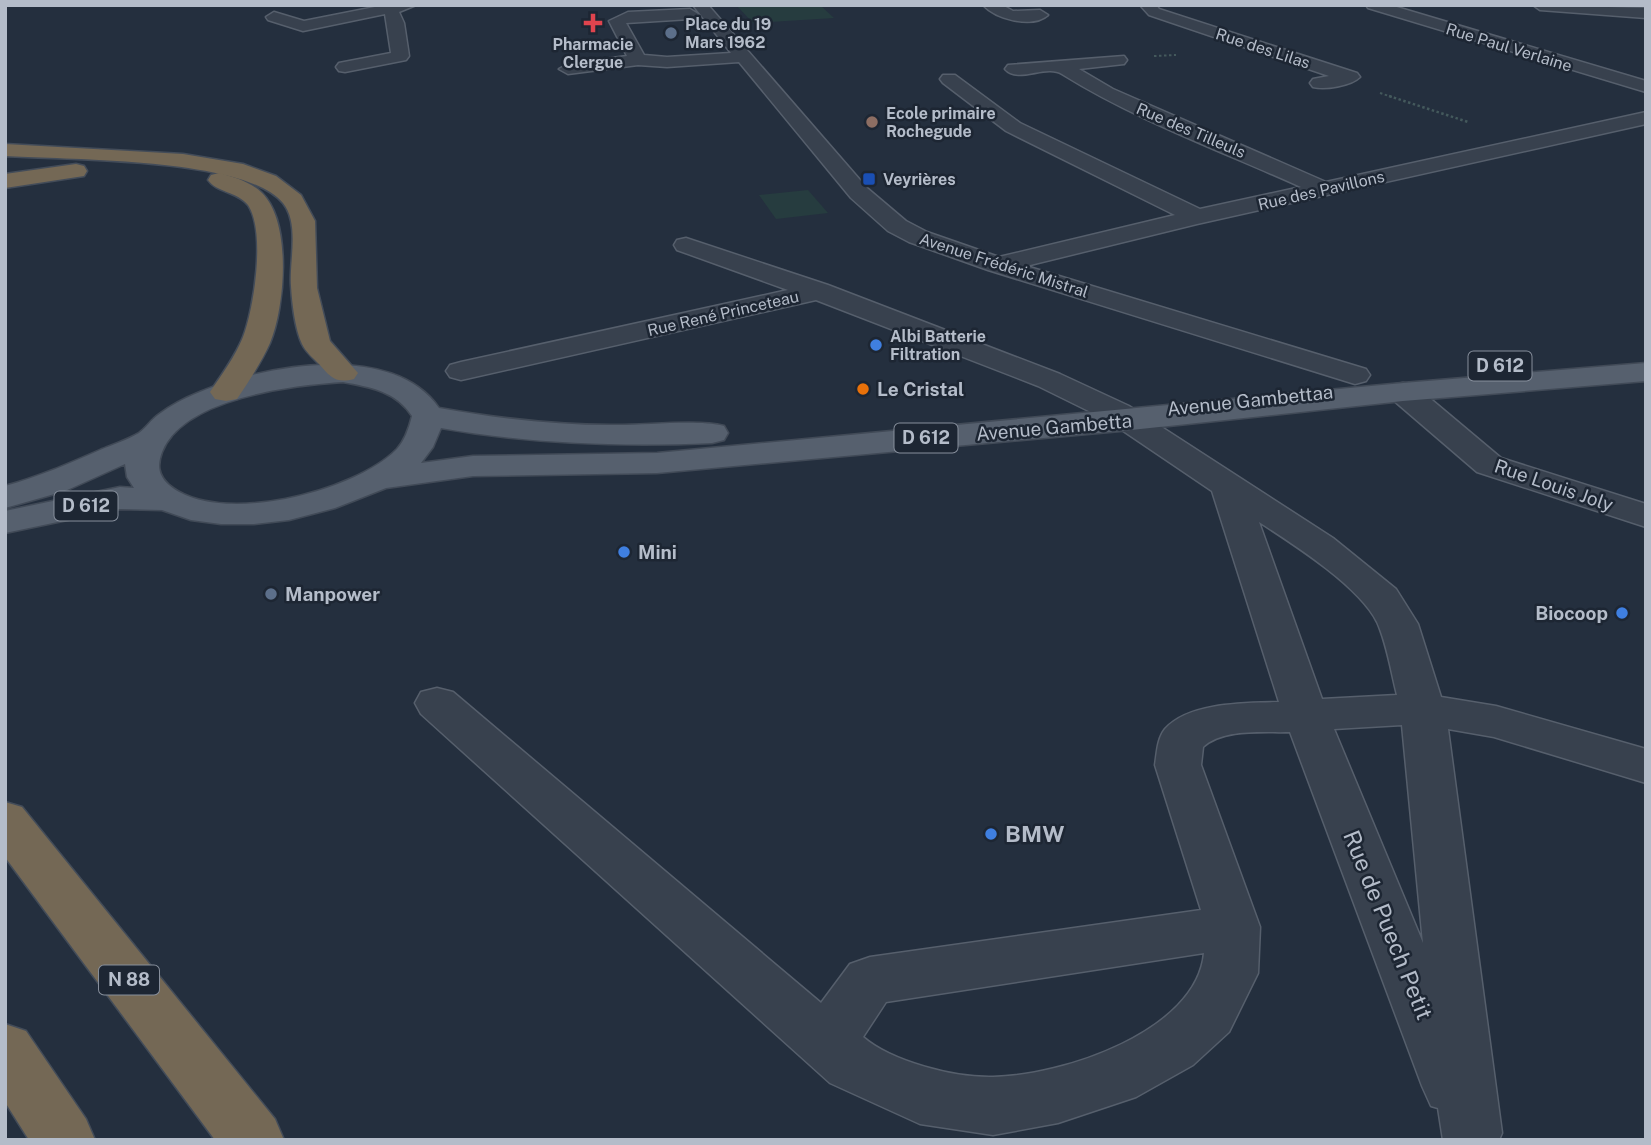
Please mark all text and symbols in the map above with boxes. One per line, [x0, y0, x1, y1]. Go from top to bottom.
marker: Pharmacie Clergue [585, 15, 601, 31]
place label: Place du 19 Mars 1962 [685, 15, 771, 52]
street label: Rue Paul Verlaine [1444, 19, 1574, 76]
street label: Rue des Lilas [1213, 24, 1312, 73]
marker: Place du 19 Mars 1962 [663, 25, 679, 41]
place label: Pharmacie Clergue [552, 35, 634, 72]
street label: Rue des Tilleuls [1133, 99, 1248, 162]
place label: Ecole primaire Rochegude [886, 104, 996, 141]
marker: Ecole primaire Rochegude [864, 114, 880, 130]
street label: Rue des Pavillons [1256, 167, 1386, 214]
place label: Veyrières [883, 170, 956, 189]
marker: Veyrières [861, 171, 877, 187]
street label: Avenue Frédéric Mistral [917, 229, 1091, 302]
street label: Rue René Princeteau [646, 287, 801, 340]
place label: Albi Batterie Filtration [890, 327, 986, 364]
marker: Albi Batterie Filtration [868, 337, 884, 353]
road number: D 612 [1468, 352, 1532, 380]
place label: Le Cristal [877, 378, 964, 400]
street label: Avenue Gambettaa [1166, 380, 1334, 420]
marker: Le Cristal [855, 381, 871, 397]
street label: Avenue Gambetta [975, 409, 1133, 445]
road number: D 612 [894, 424, 958, 452]
street label: Rue Louis Joly [1492, 454, 1616, 516]
road number: D 612 [55, 492, 118, 520]
place label: Mini [638, 541, 677, 563]
marker: Mini [616, 544, 632, 560]
place label: Manpower [285, 583, 380, 605]
marker: Manpower [263, 586, 279, 602]
place label: Biocoop [1535, 602, 1608, 624]
marker: Biocoop [1614, 605, 1630, 621]
place label: BMW [1005, 820, 1064, 847]
marker: BMW [983, 826, 999, 842]
street label: Rue de Puech Petit [1338, 826, 1439, 1023]
road number: N 88 [99, 965, 159, 995]

